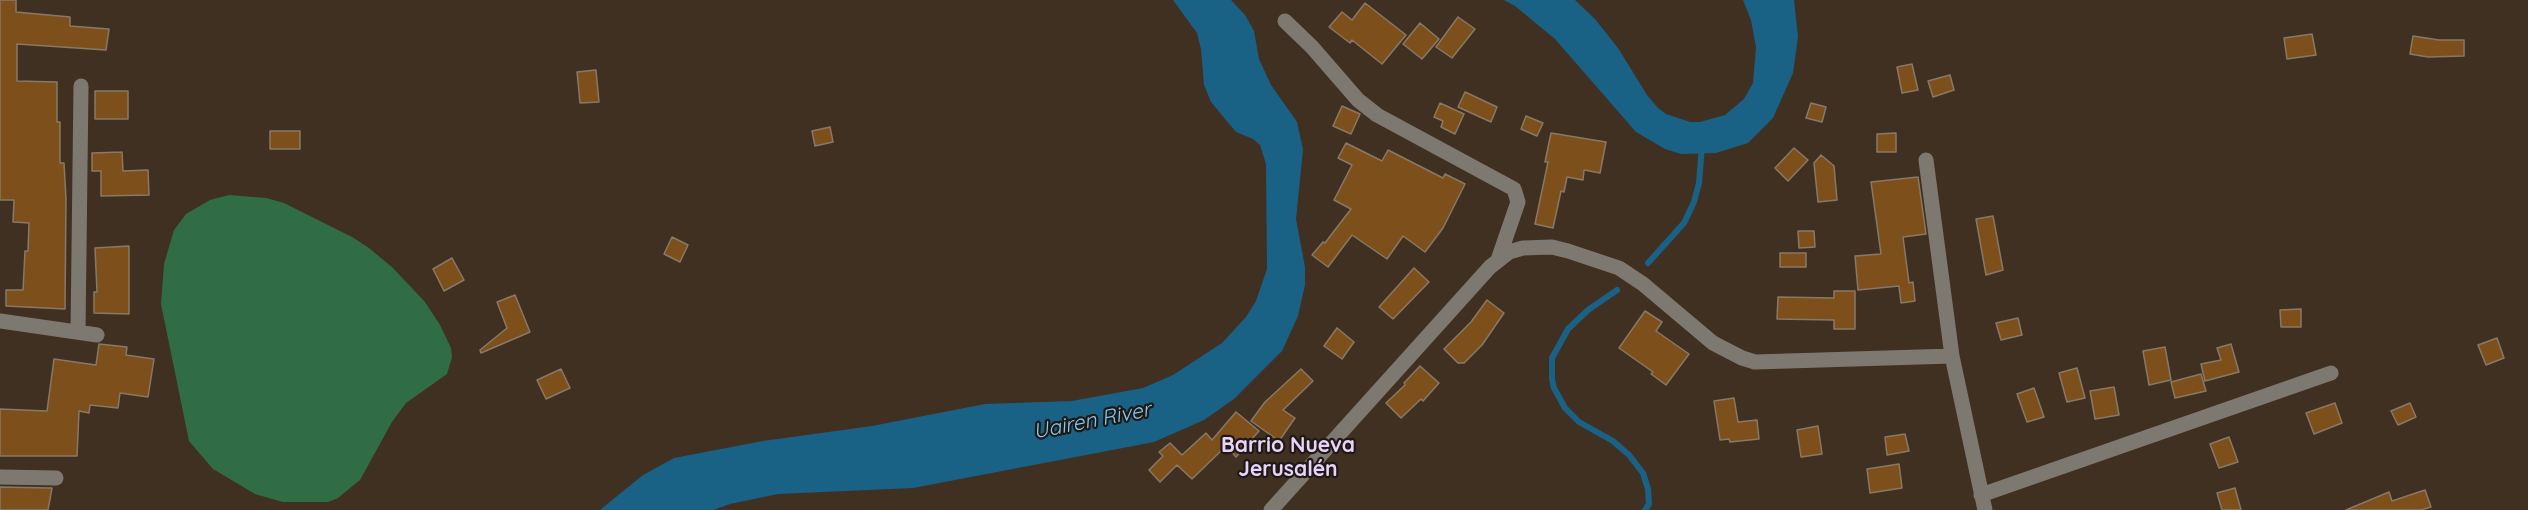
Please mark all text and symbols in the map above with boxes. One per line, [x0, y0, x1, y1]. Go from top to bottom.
water label: Uairen River [1031, 397, 1153, 445]
district label: Barrio Nueva Jerusalén [1221, 433, 1355, 483]

